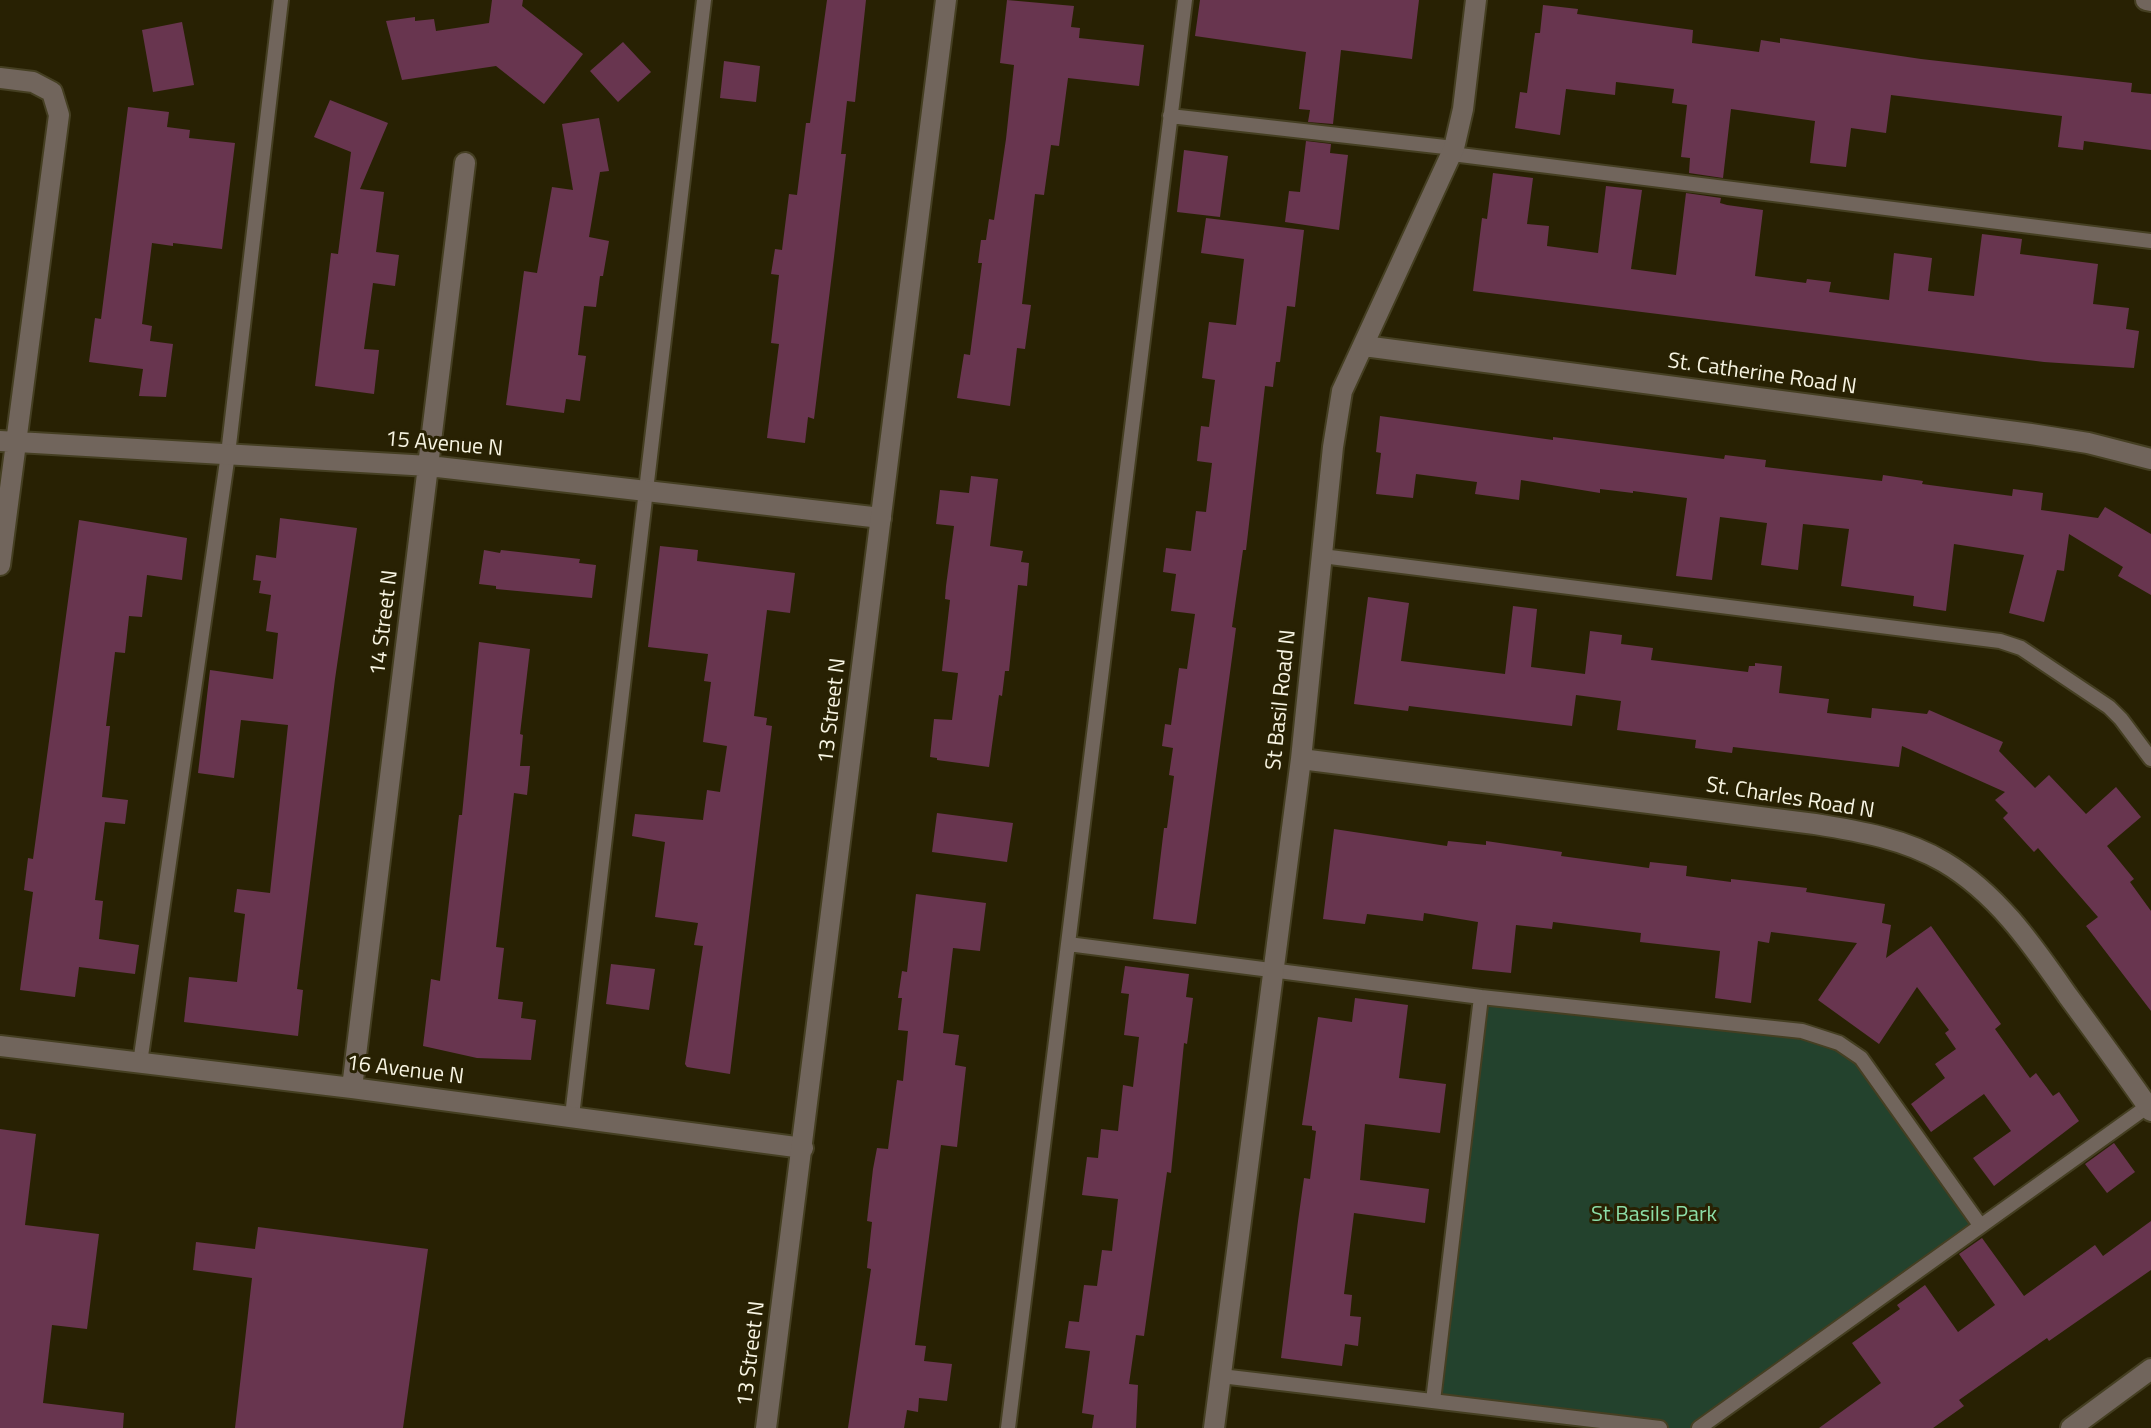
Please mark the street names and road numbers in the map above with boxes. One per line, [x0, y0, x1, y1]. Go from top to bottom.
street label: St. Catherine Road N [1666, 349, 1858, 401]
street label: 15 Avenue N [384, 427, 504, 463]
street label: 14 Street N [365, 569, 405, 677]
street label: St Basil Road N [1261, 628, 1303, 772]
street label: 13 Street N [813, 657, 853, 765]
street label: St. Charles Road N [1704, 773, 1876, 825]
street label: 16 Avenue N [345, 1051, 465, 1091]
street label: 13 Street N [732, 1300, 772, 1408]

